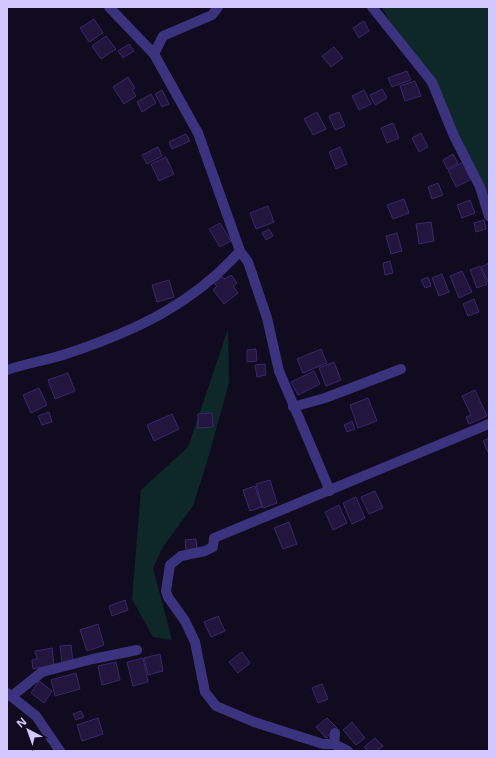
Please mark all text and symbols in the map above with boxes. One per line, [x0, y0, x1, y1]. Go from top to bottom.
north arrow [8, 710, 48, 750]
text: N [13, 713, 29, 731]

